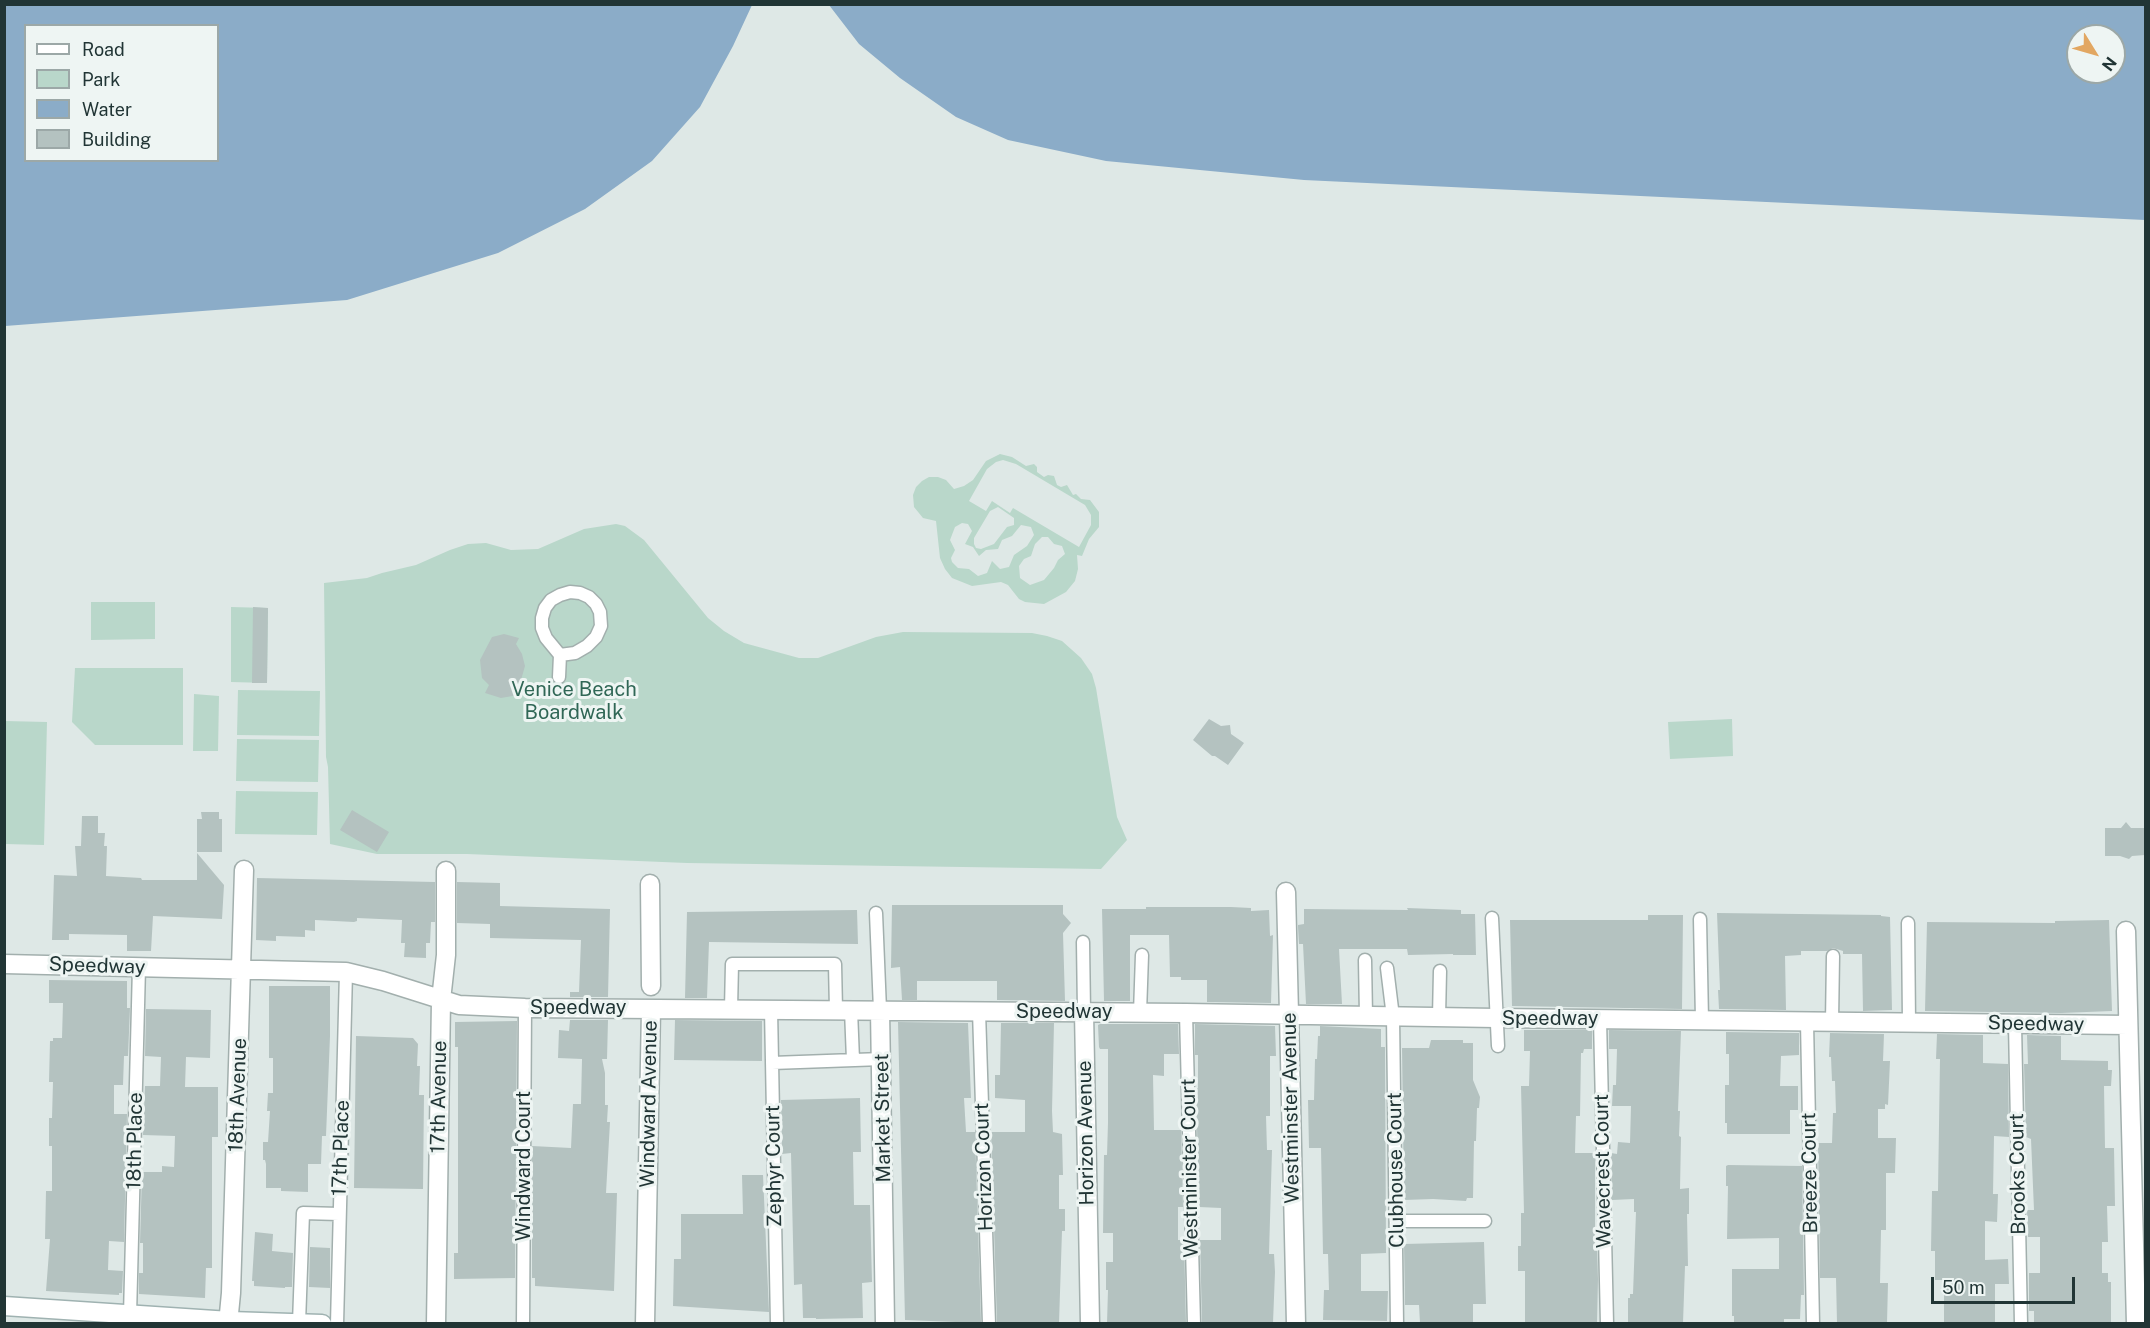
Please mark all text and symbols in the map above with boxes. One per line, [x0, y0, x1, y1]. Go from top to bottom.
legend [24, 24, 219, 162]
north arrow [2066, 24, 2126, 84]
text: Road [82, 39, 125, 60]
text: N [2098, 53, 2121, 75]
text: Park [82, 69, 120, 90]
text: Water [82, 99, 132, 120]
text: Building [82, 129, 151, 150]
park label: Venice Beach Boardwalk [511, 678, 637, 725]
street label: Speedway [48, 952, 146, 980]
street label: Speedway [530, 996, 626, 1020]
street label: Speedway [1016, 1000, 1112, 1024]
street label: Speedway [1502, 1007, 1598, 1031]
street label: Speedway [1987, 1011, 2085, 1037]
street label: Westminster Avenue [1277, 1012, 1305, 1204]
street label: Windward Avenue [636, 1020, 662, 1188]
street label: 18th Avenue [224, 1038, 252, 1152]
street label: 17th Avenue [426, 1040, 452, 1154]
street label: Market Street [870, 1053, 896, 1183]
street label: Horizon Avenue [1073, 1060, 1099, 1206]
street label: Westminister Court [1176, 1078, 1204, 1258]
street label: Windward Court [512, 1091, 536, 1241]
street label: 18th Place [122, 1092, 148, 1190]
street label: Clubhouse Court [1383, 1092, 1409, 1248]
street label: Wavecrest Court [1590, 1094, 1616, 1248]
street label: 17th Place [327, 1100, 355, 1196]
street label: Horizon Court [970, 1102, 998, 1232]
street label: Zephyr Court [761, 1105, 787, 1227]
street label: Breeze Court [1797, 1112, 1823, 1234]
street label: Brooks Court [2005, 1113, 2031, 1235]
scale bar [1934, 1265, 2078, 1303]
text: 50 m [1942, 1277, 1985, 1298]

